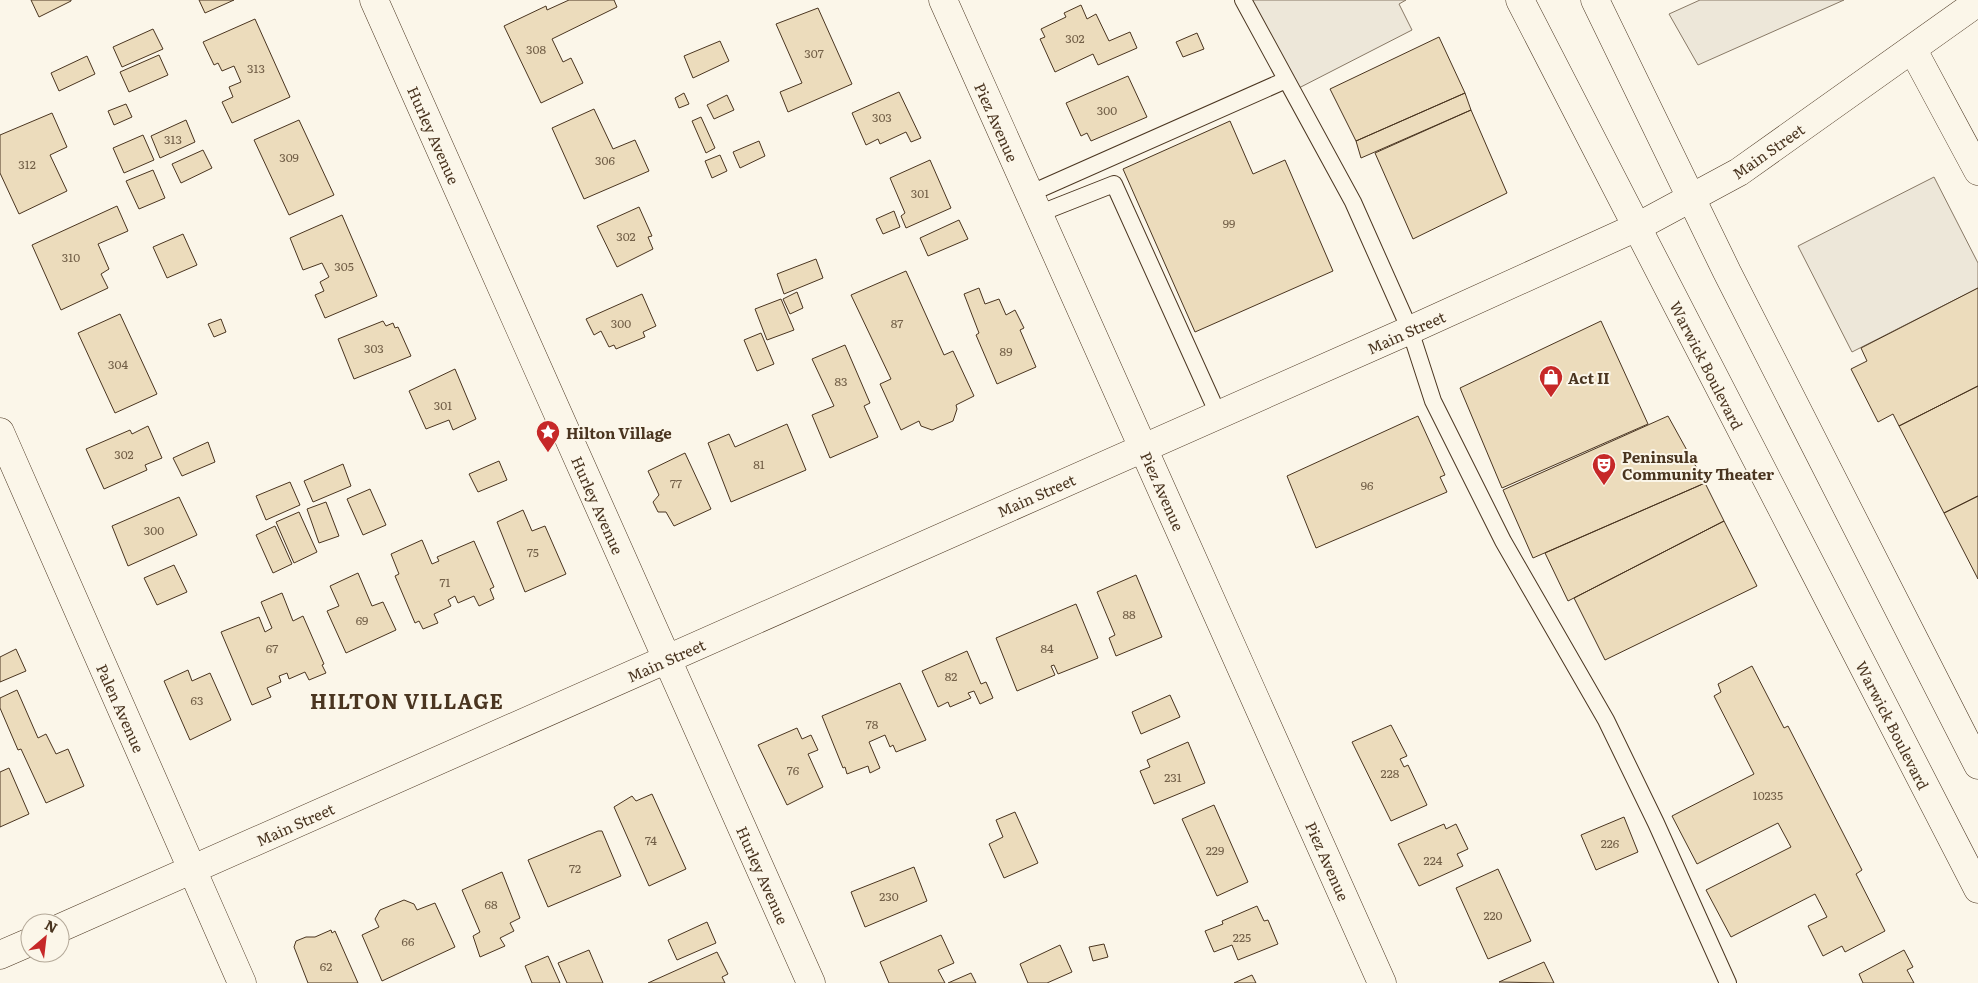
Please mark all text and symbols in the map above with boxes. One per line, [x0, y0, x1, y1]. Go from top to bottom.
house number: 302 [1065, 29, 1085, 47]
house number: 308 [526, 40, 546, 58]
house number: 307 [804, 44, 824, 62]
house number: 313 [247, 59, 265, 77]
street label: Piez Avenue [969, 79, 1025, 166]
street label: Hurley Avenue [402, 82, 466, 188]
house number: 300 [1097, 101, 1117, 119]
house number: 303 [872, 108, 892, 126]
street label: Main Street [1727, 118, 1809, 184]
house number: 313 [164, 130, 182, 148]
house number: 309 [279, 148, 299, 166]
house number: 306 [595, 151, 615, 169]
house number: 312 [18, 155, 36, 173]
house number: 301 [911, 184, 929, 202]
house number: 99 [1223, 214, 1235, 232]
house number: 302 [616, 227, 636, 245]
house number: 310 [62, 248, 80, 266]
house number: 305 [334, 257, 354, 275]
street label: Warwick Boulevard [1665, 297, 1749, 433]
street label: Main Street [1363, 304, 1449, 360]
house number: 300 [611, 314, 631, 332]
house number: 87 [891, 314, 903, 332]
house number: 303 [364, 339, 384, 357]
house number: 89 [1000, 342, 1012, 360]
house number: 304 [108, 355, 128, 373]
shop icon: Act II [1538, 364, 1564, 398]
place label: Act II [1568, 366, 1610, 389]
house number: 83 [834, 372, 848, 390]
house number: 301 [434, 396, 452, 414]
place icon: Hilton Village [535, 419, 561, 453]
place label: Hilton Village [566, 421, 672, 444]
house number: 302 [114, 445, 134, 463]
place label: Peninsula Community Theater [1622, 445, 1774, 485]
street label: Piez Avenue [1135, 448, 1191, 535]
street label: Hurley Avenue [566, 452, 630, 558]
theatre icon: Peninsula Community Theater [1591, 452, 1617, 486]
house number: 81 [753, 455, 765, 473]
street label: Main Street [993, 467, 1079, 523]
house number: 77 [670, 474, 682, 492]
house number: 96 [1361, 476, 1374, 494]
house number: 300 [144, 521, 164, 539]
house number: 75 [527, 543, 539, 561]
house number: 71 [440, 573, 451, 591]
house number: 88 [1122, 605, 1136, 623]
house number: 69 [356, 611, 368, 629]
street label: Main Street [623, 632, 709, 688]
house number: 67 [266, 639, 278, 657]
house number: 84 [1040, 639, 1054, 657]
street label: Warwick Boulevard [1851, 657, 1935, 793]
street label: Palen Avenue [91, 660, 151, 756]
house number: 82 [945, 667, 957, 685]
district label: HILTON VILLAGE [310, 685, 504, 715]
house number: 63 [191, 691, 203, 709]
house number: 78 [866, 715, 879, 733]
house number: 76 [787, 761, 800, 779]
house number: 228 [1381, 764, 1400, 782]
house number: 231 [1164, 768, 1182, 786]
house number: 10235 [1753, 786, 1783, 804]
street label: Main Street [252, 796, 338, 852]
street label: Piez Avenue [1300, 818, 1356, 905]
street label: Hurley Avenue [731, 822, 795, 928]
house number: 74 [645, 831, 657, 849]
house number: 226 [1601, 834, 1620, 852]
house number: 229 [1206, 841, 1224, 859]
house number: 224 [1424, 851, 1443, 869]
house number: 72 [569, 859, 581, 877]
house number: 230 [879, 887, 899, 905]
house number: 68 [484, 895, 498, 913]
house number: 220 [1483, 906, 1503, 924]
north arrow [20, 913, 70, 963]
text: N [42, 914, 62, 937]
house number: 225 [1233, 928, 1251, 946]
house number: 66 [402, 932, 415, 950]
house number: 62 [320, 957, 332, 975]

